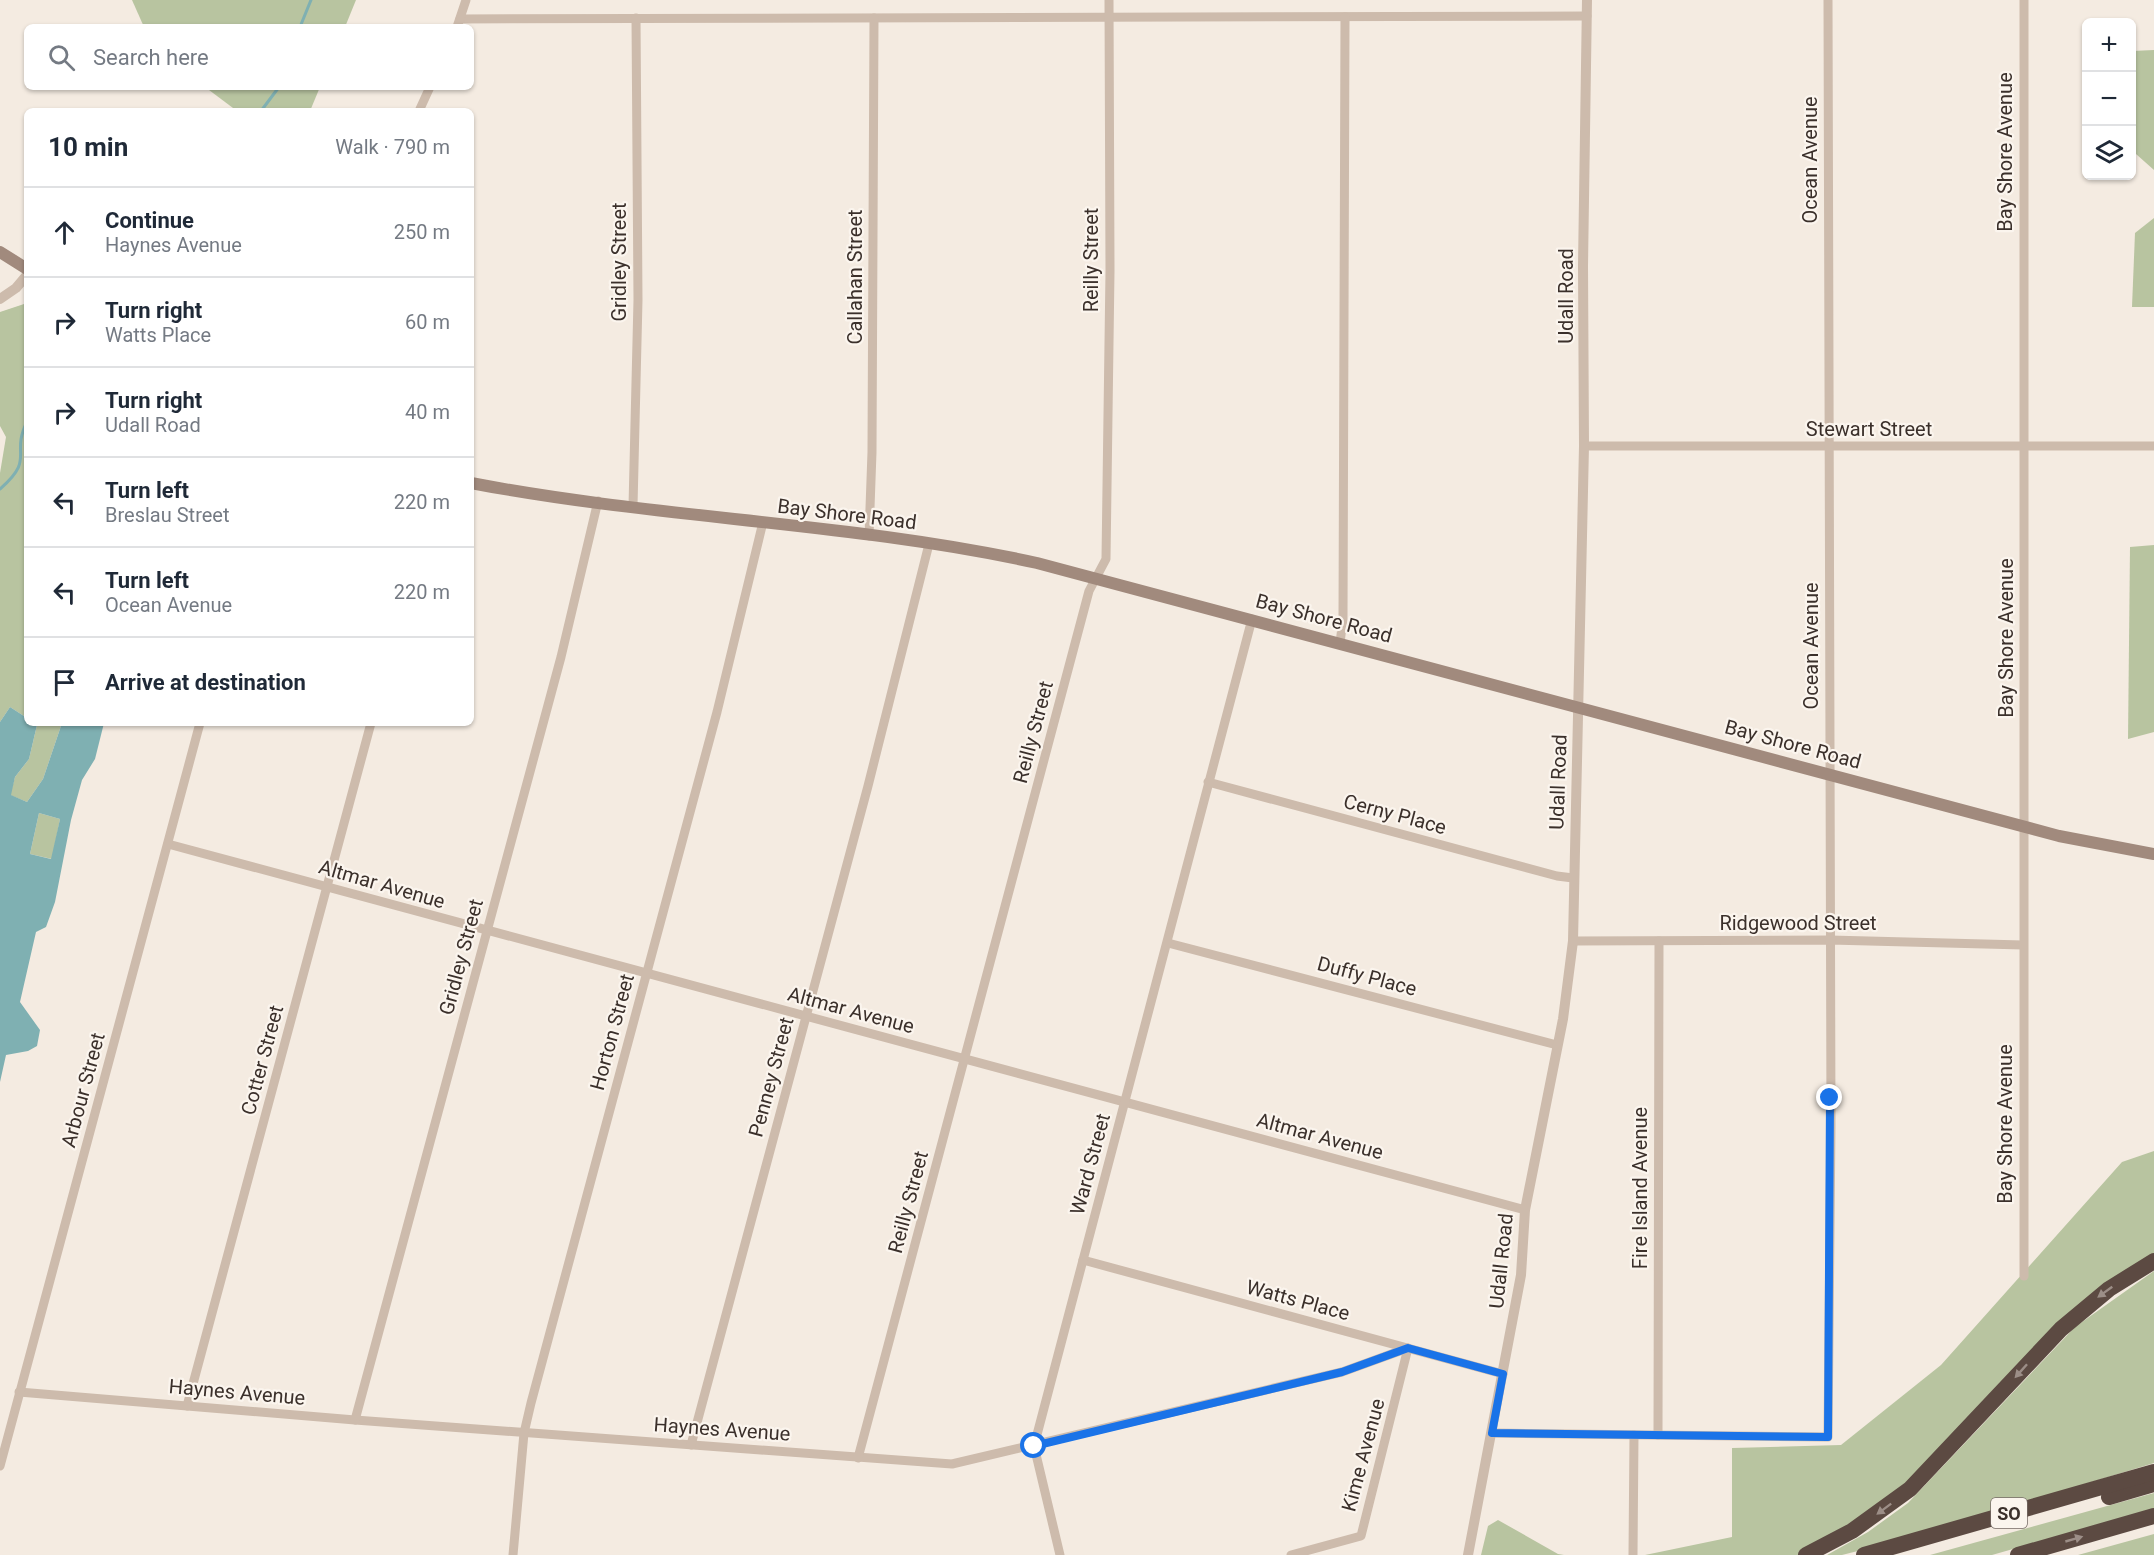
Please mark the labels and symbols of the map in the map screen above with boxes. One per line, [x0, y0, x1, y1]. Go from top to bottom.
street label: Bay Shore Avenue [1993, 72, 2017, 232]
street label: Ocean Avenue [1798, 96, 1822, 224]
street label: Gridley Street [607, 202, 631, 322]
street label: Reilly Street [1079, 208, 1103, 312]
street label: Callahan Street [843, 209, 867, 345]
street label: Udall Road [1554, 248, 1578, 344]
street label: Stewart Street [1806, 417, 1932, 441]
street label: Bay Shore Road [776, 494, 918, 534]
street label: Bay Shore Avenue [1994, 558, 2018, 718]
street label: Ocean Avenue [1799, 582, 1823, 710]
street label: Bay Shore Road [1253, 588, 1395, 648]
street label: Reilly Street [1008, 678, 1058, 786]
street label: Bay Shore Road [1722, 714, 1864, 774]
street label: Udall Road [1544, 734, 1572, 830]
street label: Cerny Place [1341, 789, 1449, 839]
street label: Altmar Avenue [316, 855, 448, 913]
street label: Gridley Street [434, 896, 488, 1018]
street label: Ridgewood Street [1719, 911, 1877, 935]
street label: Duffy Place [1315, 951, 1419, 1001]
street label: Horton Street [585, 971, 639, 1093]
street label: Altmar Avenue [785, 982, 917, 1038]
street label: Cotter Street [236, 1003, 288, 1117]
street label: Penney Street [744, 1015, 798, 1139]
street label: Arbour Street [56, 1030, 110, 1150]
street label: Bay Shore Avenue [1993, 1044, 2017, 1204]
route end [1816, 1084, 1842, 1110]
street label: Fire Island Avenue [1628, 1107, 1652, 1269]
street label: Altmar Avenue [1254, 1108, 1386, 1164]
street label: Ward Street [1065, 1111, 1115, 1217]
street label: Reilly Street [883, 1148, 933, 1256]
street label: Udall Road [1484, 1212, 1518, 1310]
street label: Watts Place [1244, 1275, 1352, 1325]
one-way arrow [2098, 1286, 2114, 1298]
one-way arrow [2015, 1363, 2028, 1378]
street label: Haynes Avenue [168, 1374, 306, 1410]
street label: Kime Avenue [1336, 1396, 1390, 1514]
street label: Haynes Avenue [653, 1412, 791, 1446]
route start [1020, 1432, 1046, 1458]
road number: SO [1991, 1498, 2027, 1528]
one-way arrow [1876, 1503, 1891, 1515]
one-way arrow [2065, 1534, 2083, 1543]

